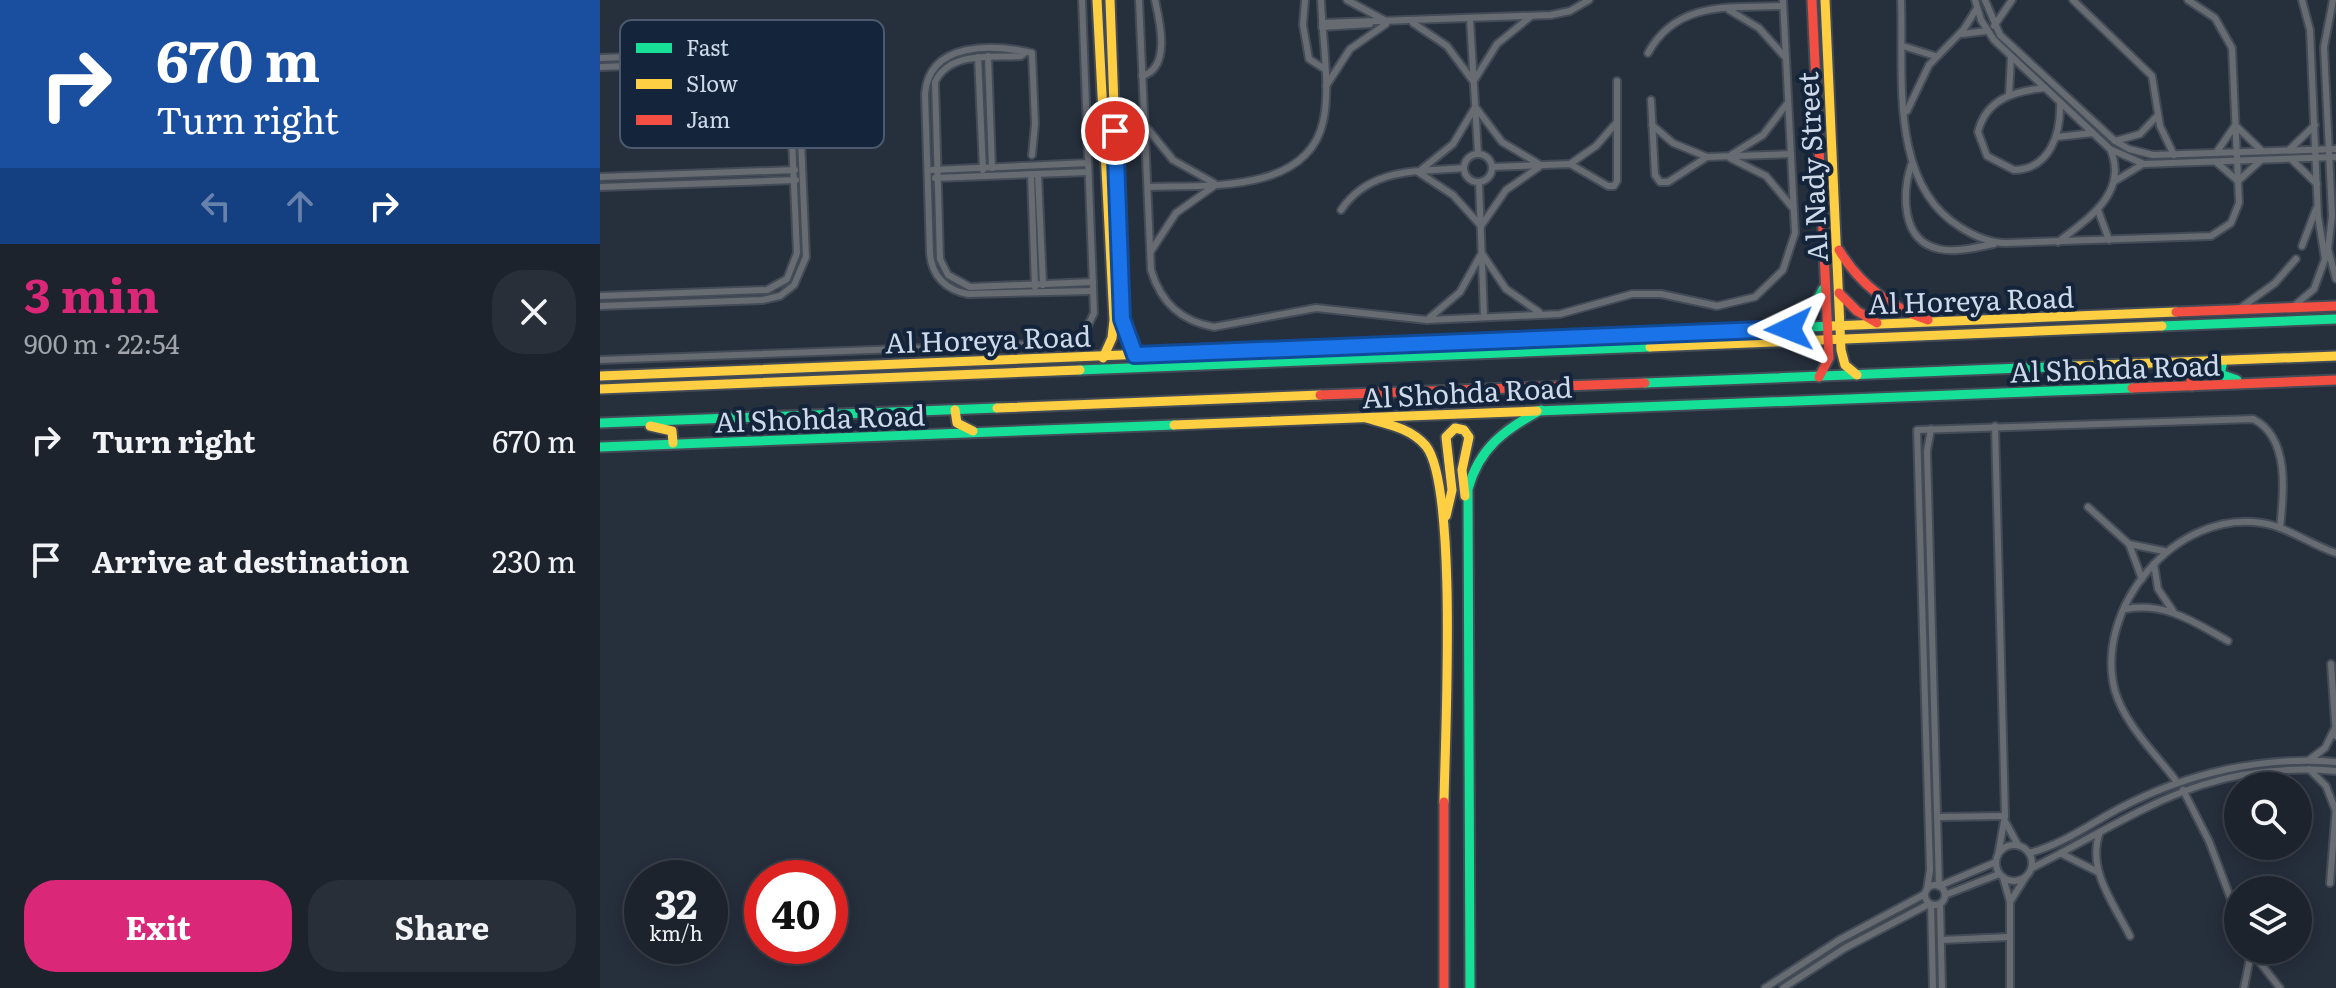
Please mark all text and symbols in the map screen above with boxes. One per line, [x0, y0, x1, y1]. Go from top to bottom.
text: 670 m [156, 16, 320, 99]
legend [620, 20, 884, 148]
text: Fast [686, 30, 729, 63]
icon: right [24, 32, 128, 136]
text: Slow [686, 66, 738, 99]
street label: Al Nady Street [1785, 70, 1837, 263]
text: Turn right [156, 92, 339, 145]
pin [1081, 97, 1149, 165]
text: Jam [686, 102, 730, 135]
icon: arrive [1093, 109, 1137, 153]
icon: left [194, 184, 238, 228]
icon: ahead [278, 184, 322, 228]
icon: right [362, 184, 406, 228]
text: 3 min [24, 257, 159, 328]
button: close [492, 270, 576, 354]
street label: Al Horeya Road [1867, 274, 2075, 324]
position arrow [1747, 287, 1831, 371]
street label: Al Horeya Road [884, 313, 1092, 363]
text: 900 m · 22:54 [24, 323, 180, 362]
street label: Al Shohda Road [2009, 342, 2221, 392]
street label: Al Shohda Road [1361, 365, 1573, 417]
street label: Al Shohda Road [714, 392, 926, 442]
icon: right [24, 418, 68, 462]
text: Turn right [92, 418, 256, 462]
text: 670 m [492, 418, 576, 462]
icon: arrive [24, 538, 68, 582]
text: Arrive at destination [92, 538, 409, 582]
text: 230 m [492, 538, 576, 582]
map controls [2224, 772, 2312, 964]
button: search [2224, 772, 2312, 860]
speed limit sign: 40 [744, 860, 848, 964]
text: 32 [654, 872, 698, 931]
button: layers [2224, 876, 2312, 964]
button: Exit [24, 880, 292, 972]
button: Share [308, 880, 576, 972]
text: km/h [649, 917, 703, 947]

